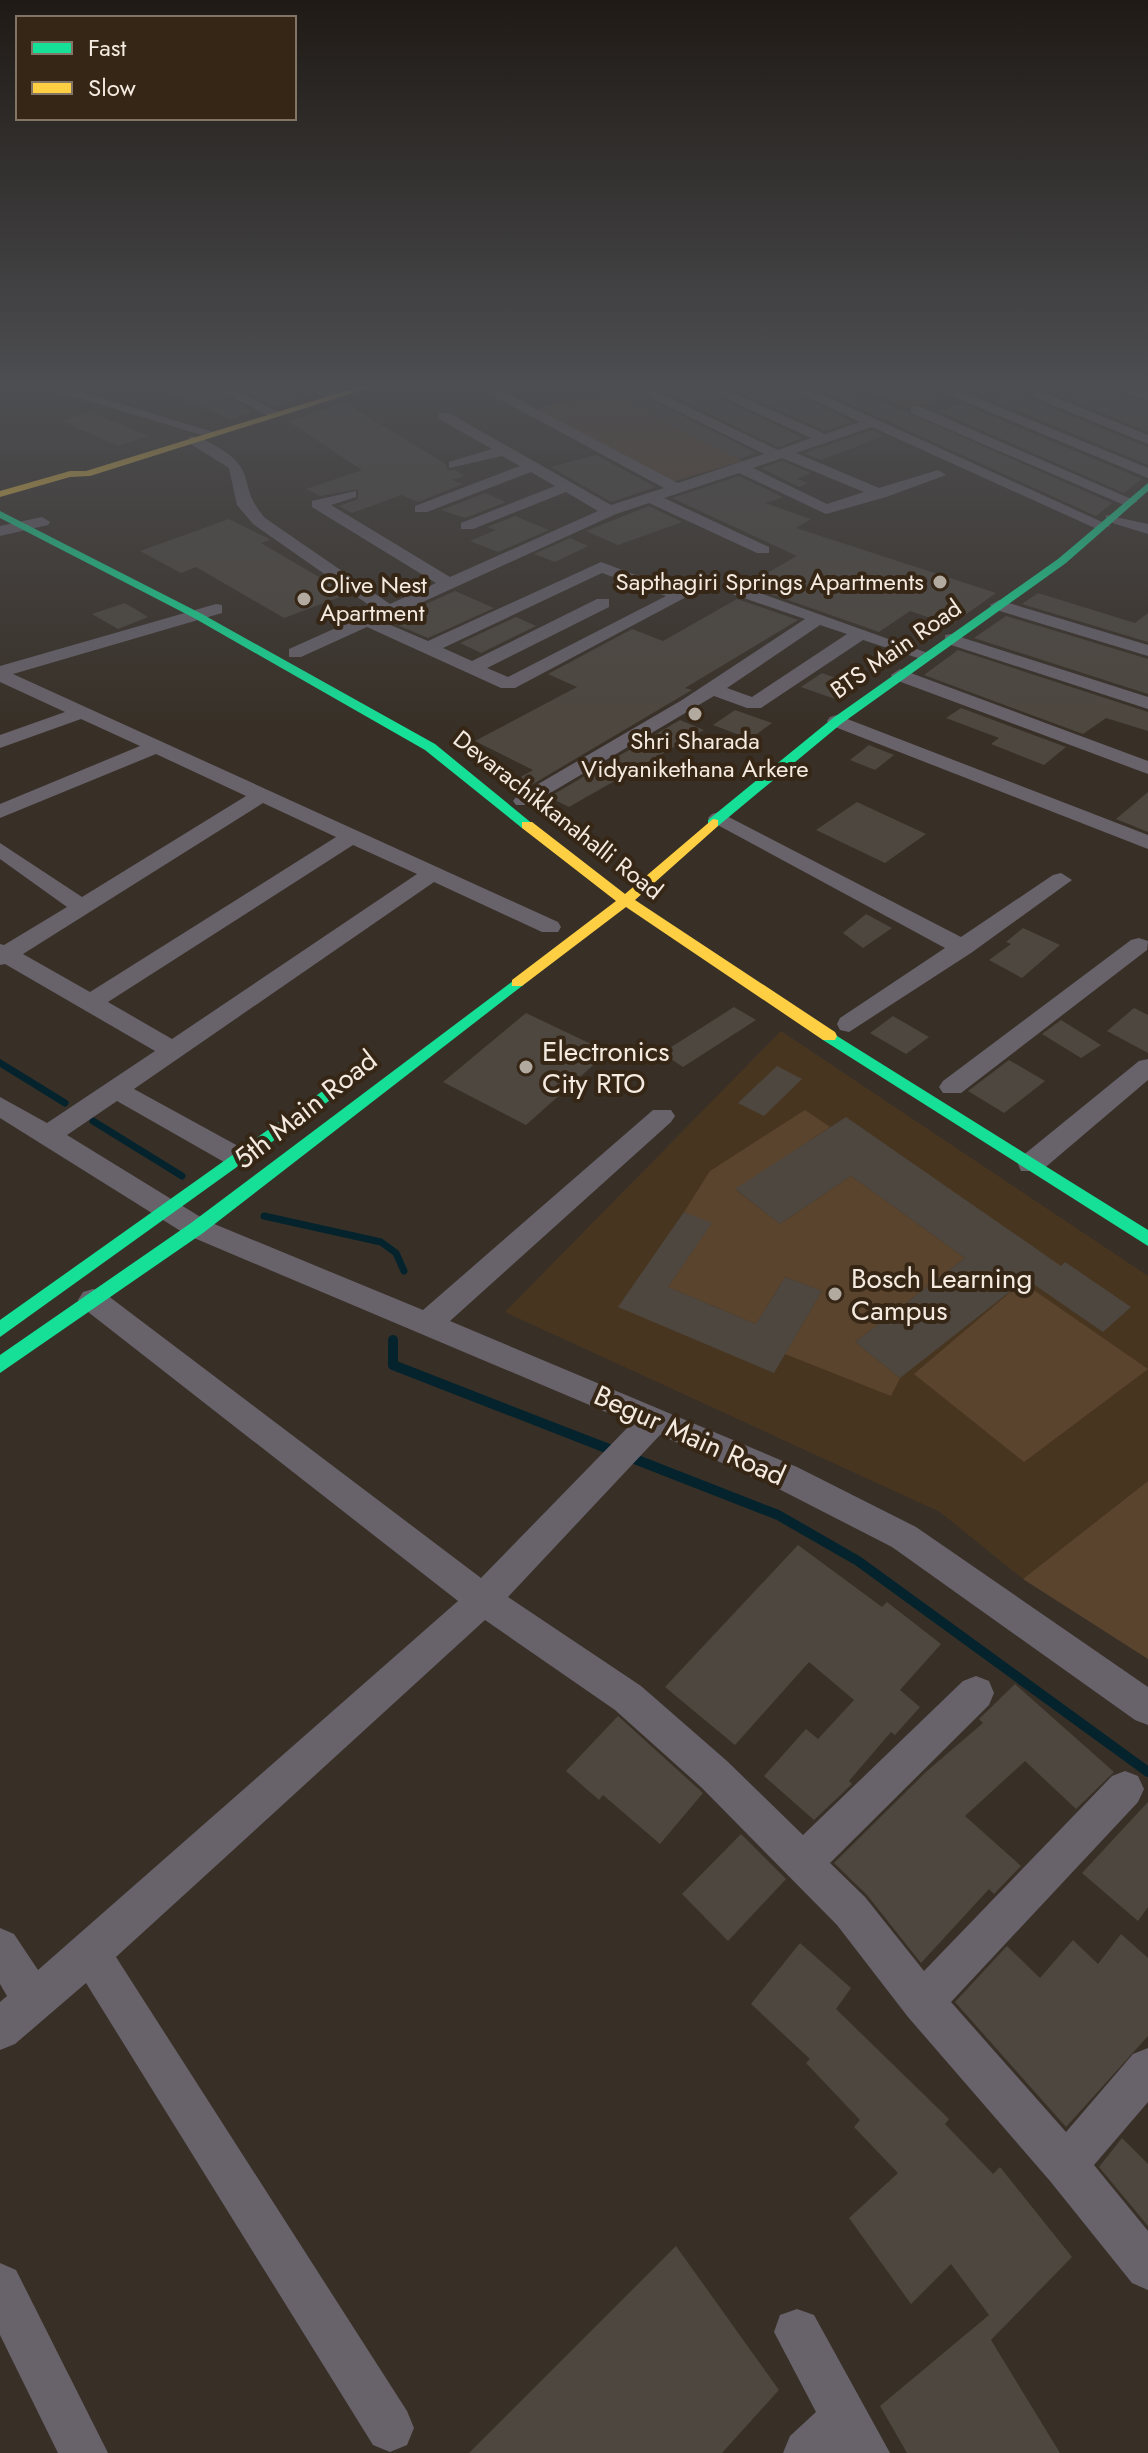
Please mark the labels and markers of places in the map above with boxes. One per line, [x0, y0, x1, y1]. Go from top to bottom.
place label: Sapthagiri Springs Apartments [616, 564, 924, 599]
place label: Olive Nest Apartment [320, 567, 427, 630]
marker: Sapthagiri Springs Apartments [931, 573, 949, 591]
marker: Olive Nest Apartment [295, 590, 313, 608]
marker: Shri Sharada Vidyanikethana Arkere [686, 705, 704, 723]
place label: Shri Sharada Vidyanikethana Arkere [581, 723, 809, 786]
place label: Electronics City RTO [542, 1031, 670, 1104]
marker: Electronics City RTO [517, 1058, 535, 1076]
place label: Bosch Learning Campus [851, 1258, 1032, 1331]
marker: Bosch Learning Campus [826, 1285, 844, 1303]

